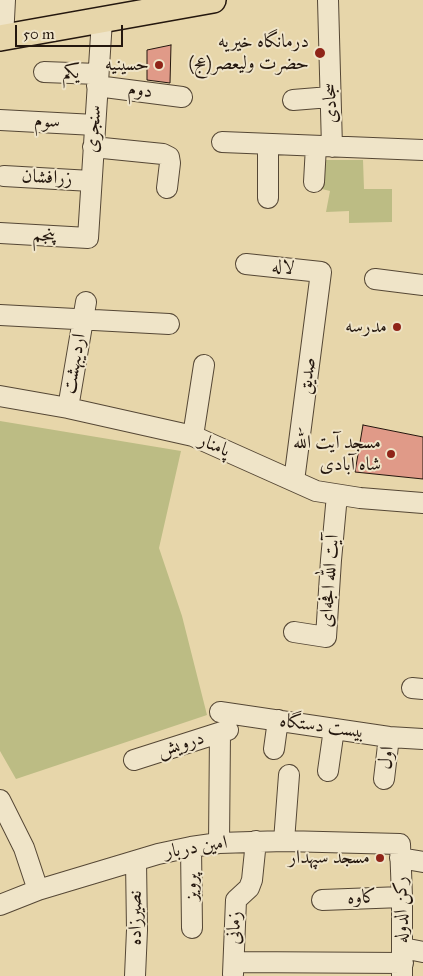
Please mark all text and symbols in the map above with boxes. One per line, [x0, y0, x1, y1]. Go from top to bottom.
scale bar [18, 15, 125, 47]
text: 50 m [23, 25, 55, 43]
place label: درمانگاه خیریه حضرت ولیعصر(عج) [188, 31, 309, 75]
marker: درمانگاه خیریه حضرت ولیعصر(عج) [313, 46, 327, 60]
place label: حسینیه [105, 54, 149, 76]
marker: حسینیه [153, 59, 165, 71]
street label: یکم [62, 61, 80, 85]
street label: دوم [126, 78, 154, 104]
street label: سجادی [319, 82, 343, 124]
street label: سنجری [81, 104, 107, 154]
street label: سوم [33, 110, 61, 134]
street label: زرافشان [21, 165, 73, 191]
street label: پنجم [32, 224, 56, 248]
street label: لاله [271, 255, 295, 281]
place label: مدرسه [345, 316, 387, 338]
marker: مدرسه [391, 321, 403, 333]
street label: اردیبهشت [58, 332, 92, 396]
street label: صدیق [294, 356, 322, 396]
street label: پامنار [195, 429, 233, 463]
place label: مسجد آیت الله شاه آبادی [293, 432, 381, 476]
marker: مسجد آیت الله شاه آبادی [385, 448, 397, 460]
street label: آیت الله افجه‌ای [315, 534, 345, 628]
street label: بیست دستگاه [278, 710, 366, 744]
street label: درویش [155, 727, 207, 763]
street label: اول [374, 745, 400, 771]
street label: امین دربار [163, 832, 229, 864]
place label: مسجد سپهدار [288, 847, 370, 869]
marker: مسجد سپهدار [374, 852, 386, 864]
street label: پرویز [181, 873, 203, 901]
street label: رکن الدوله [390, 876, 414, 944]
street label: کاوه [347, 886, 377, 910]
street label: نصیرزاده [125, 890, 147, 946]
street label: زمانی [223, 911, 247, 945]

